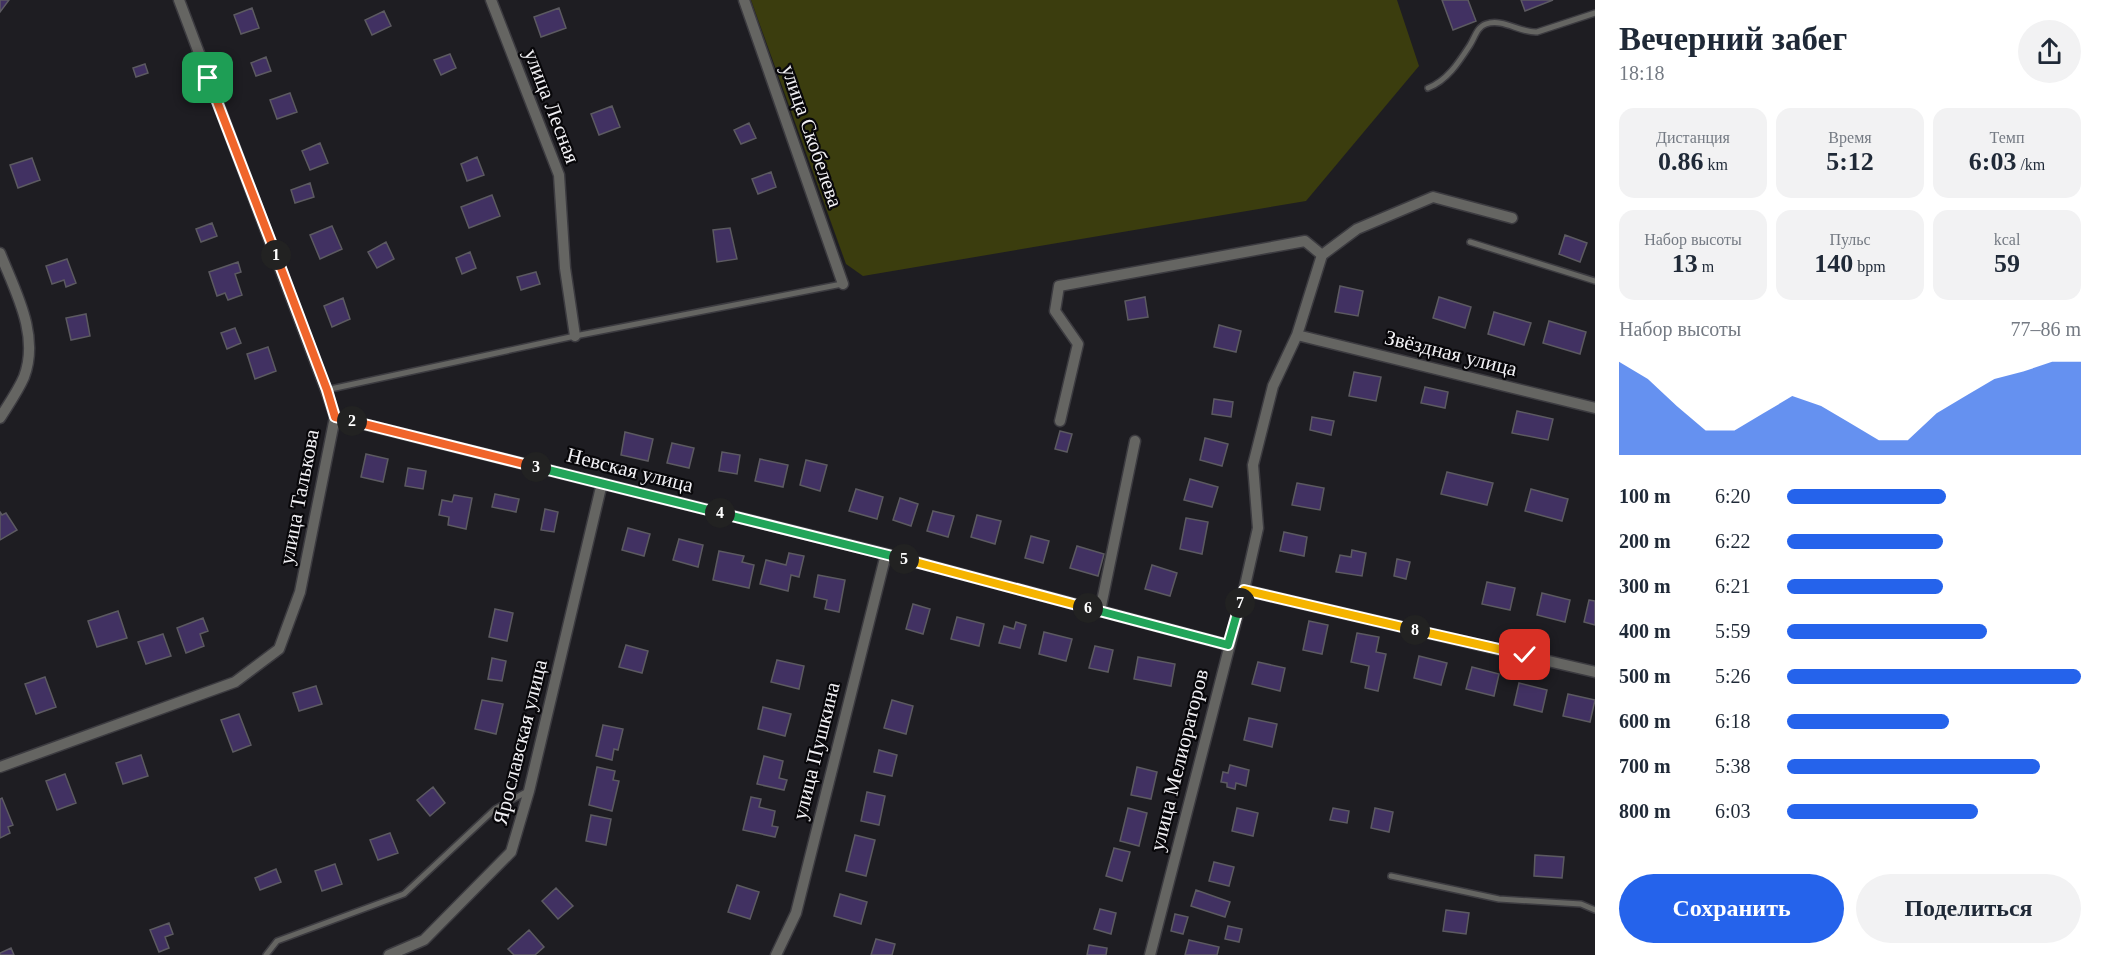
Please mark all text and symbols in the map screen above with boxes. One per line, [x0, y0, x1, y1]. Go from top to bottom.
button: share [2018, 20, 2081, 83]
text: Вечерний забег [1619, 21, 1847, 57]
street label: улица Лесная [519, 45, 585, 167]
pin [182, 52, 233, 103]
icon: arrive [191, 61, 224, 94]
street label: улица Скобелева [776, 62, 848, 211]
text: 18:18 [1619, 62, 1665, 84]
text: Дистанция [1656, 129, 1730, 146]
text: Время [1828, 129, 1872, 146]
text: Темп [1990, 129, 2024, 146]
text: 0.86 [1658, 147, 1704, 176]
text: 5:12 [1826, 147, 1874, 176]
text: 6:03 [1969, 147, 2016, 176]
text: km [1704, 156, 1728, 173]
text: /km [2016, 156, 2045, 173]
text: Набор высоты [1644, 231, 1742, 248]
text: Пульс [1829, 231, 1871, 248]
text: kcal [1994, 231, 2020, 248]
pin: 1 [261, 240, 291, 270]
text: 1 [272, 246, 280, 263]
text: 13 [1672, 249, 1698, 278]
text: 140 [1814, 249, 1853, 278]
text: 59 [1994, 249, 2020, 278]
text: m [1698, 258, 1714, 275]
text: bpm [1853, 258, 1886, 275]
text: Набор высоты [1619, 318, 1741, 340]
text: 77–86 m [2010, 318, 2081, 340]
street label: Звёздная улица [1382, 325, 1520, 381]
pin: 2 [337, 406, 367, 436]
text: 2 [348, 412, 356, 429]
street label: улица Талькова [274, 427, 324, 567]
street label: Невская улица [564, 443, 696, 497]
pin: 3 [521, 452, 551, 482]
text: 3 [532, 458, 540, 475]
text: 100 m [1619, 485, 1671, 507]
text: 6:20 [1715, 485, 1751, 507]
pin: 4 [705, 498, 735, 528]
text: 4 [716, 504, 724, 521]
text: 200 m [1619, 530, 1671, 552]
text: 6:22 [1715, 530, 1751, 552]
pin: 5 [889, 544, 919, 574]
text: 5 [900, 550, 908, 567]
text: 300 m [1619, 575, 1671, 597]
text: 6:21 [1715, 575, 1751, 597]
pin: 7 [1225, 588, 1255, 618]
pin: 6 [1073, 593, 1103, 623]
text: 7 [1236, 594, 1244, 611]
text: 6 [1084, 599, 1092, 616]
pin: 8 [1400, 615, 1430, 645]
text: 400 m [1619, 620, 1671, 642]
text: 5:59 [1715, 620, 1751, 642]
text: 8 [1411, 621, 1419, 638]
pin [1499, 629, 1550, 680]
icon: check [1508, 638, 1541, 671]
street label: Ярославская улица [488, 656, 552, 827]
text: 500 m [1619, 665, 1671, 687]
text: 5:26 [1715, 665, 1751, 687]
street label: улица Мелиораторов [1145, 666, 1213, 853]
street label: улица Пушкина [787, 679, 845, 822]
text: 600 m [1619, 710, 1671, 732]
text: 6:18 [1715, 710, 1751, 732]
text: 700 m [1619, 755, 1671, 777]
text: 5:38 [1715, 755, 1751, 777]
text: 800 m [1619, 800, 1671, 822]
text: 6:03 [1715, 800, 1751, 822]
button: Сохранить [1619, 874, 1844, 943]
button: Поделиться [1856, 874, 2081, 943]

